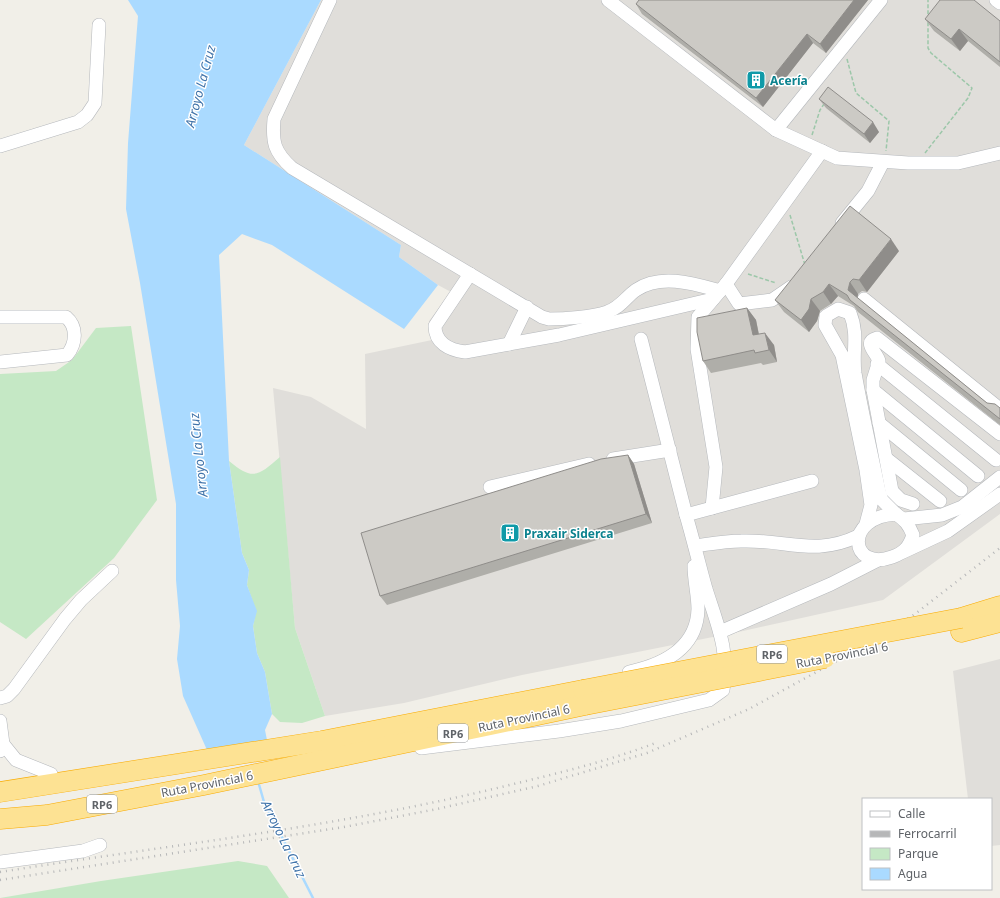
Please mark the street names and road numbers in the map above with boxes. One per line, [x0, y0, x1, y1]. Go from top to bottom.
street label: Ruta Provincial 6 [795, 638, 890, 672]
road number: RP6 [757, 645, 787, 663]
street label: Ruta Provincial 6 [477, 700, 572, 736]
road number: RP6 [438, 724, 468, 742]
street label: Ruta Provincial 6 [160, 767, 255, 801]
road number: RP6 [87, 795, 117, 813]

